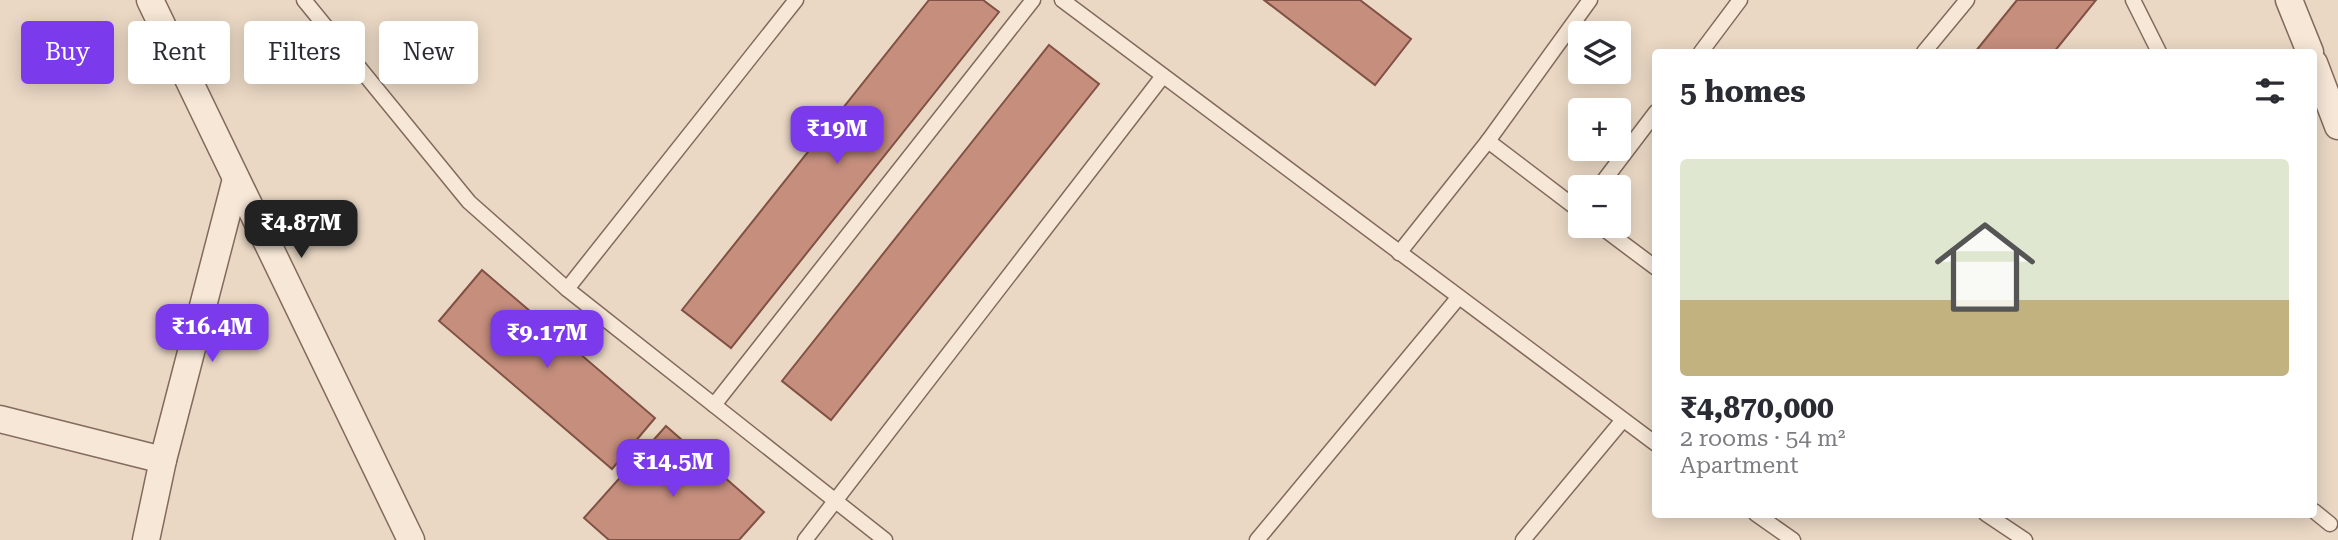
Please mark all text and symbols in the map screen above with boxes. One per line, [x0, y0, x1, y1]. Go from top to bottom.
chip: Buy [21, 21, 114, 84]
chip: Rent [128, 21, 230, 84]
chip: Filters [244, 21, 365, 84]
chip: New [379, 21, 478, 84]
map controls [1568, 21, 1631, 238]
button: layers [1568, 21, 1631, 84]
icon: filters [2251, 72, 2289, 110]
text: 5 homes [1680, 74, 1806, 109]
button: + [1568, 98, 1631, 161]
pin: ₹19M [796, 106, 878, 166]
text: ₹19M [807, 115, 867, 142]
button: − [1568, 175, 1631, 238]
pin: ₹4.87M [244, 201, 358, 260]
icon: home [1922, 204, 2048, 330]
text: ₹4.87M [261, 209, 341, 236]
pin: ₹16.4M [155, 304, 269, 364]
pin: ₹9.17M [490, 310, 604, 370]
text: ₹16.4M [172, 313, 252, 340]
text: ₹9.17M [507, 319, 587, 346]
text: ₹4,870,000 [1680, 390, 1834, 425]
text: 2 rooms · 54 m² [1680, 425, 1846, 452]
pin: ₹14.5M [616, 440, 730, 499]
text: ₹14.5M [633, 448, 713, 475]
text: Apartment [1680, 452, 1799, 479]

